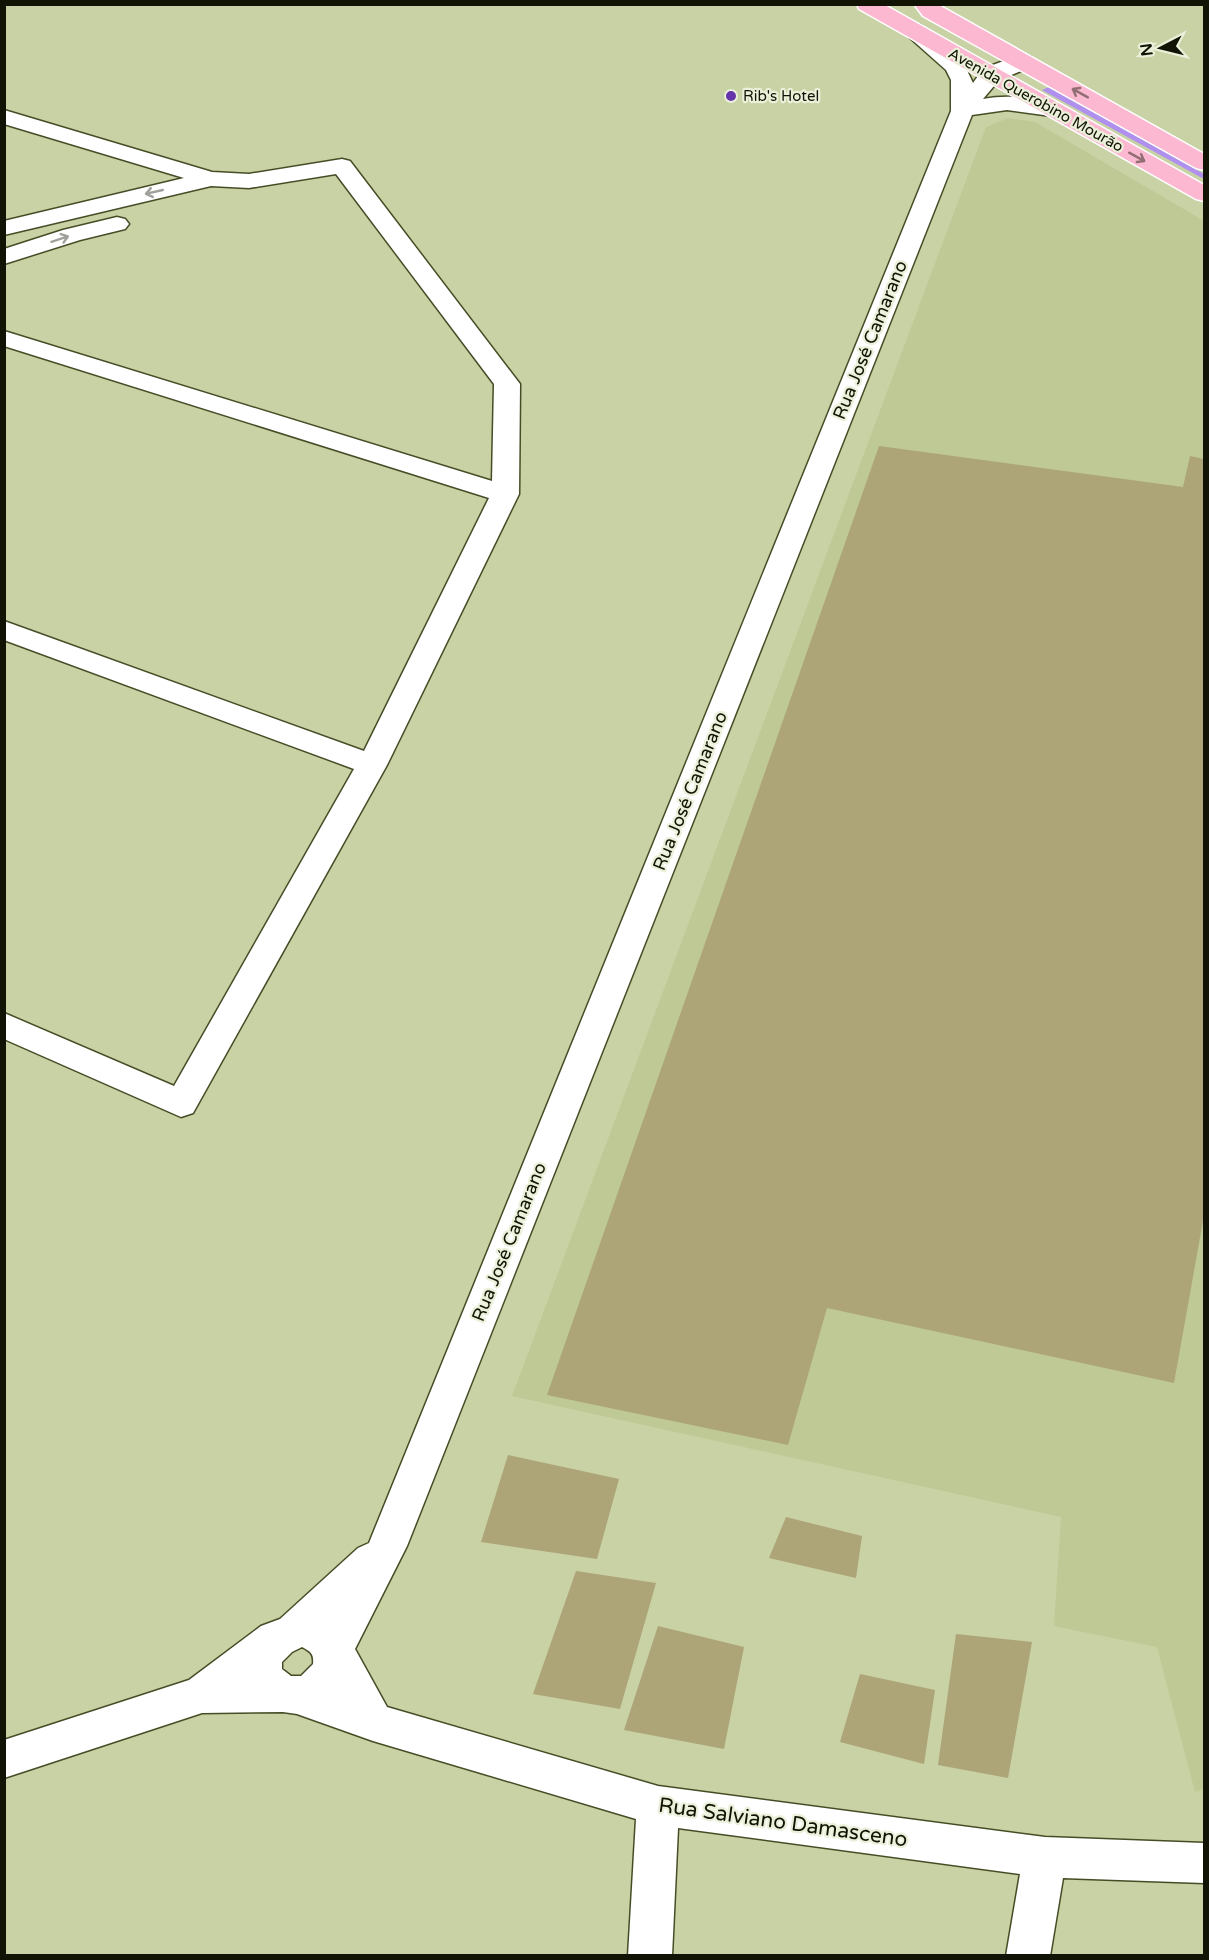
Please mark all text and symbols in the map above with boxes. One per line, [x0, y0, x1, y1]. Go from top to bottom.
north arrow [1131, 18, 1191, 78]
text: N [1136, 42, 1158, 57]
street label: Avenida Querobino Mourão [945, 44, 1127, 156]
place label: Rib's Hotel [743, 87, 819, 105]
one-way arrow [1072, 87, 1089, 99]
marker: Rib's Hotel [724, 89, 738, 103]
one-way arrow [1128, 152, 1146, 163]
one-way arrow [145, 187, 164, 199]
one-way arrow [50, 232, 69, 243]
street label: Rua José Camarano [828, 257, 912, 423]
street label: Rua José Camarano [648, 708, 732, 874]
street label: Rua José Camarano [467, 1159, 551, 1325]
street label: Rua Salviano Damasceno [657, 1793, 909, 1852]

